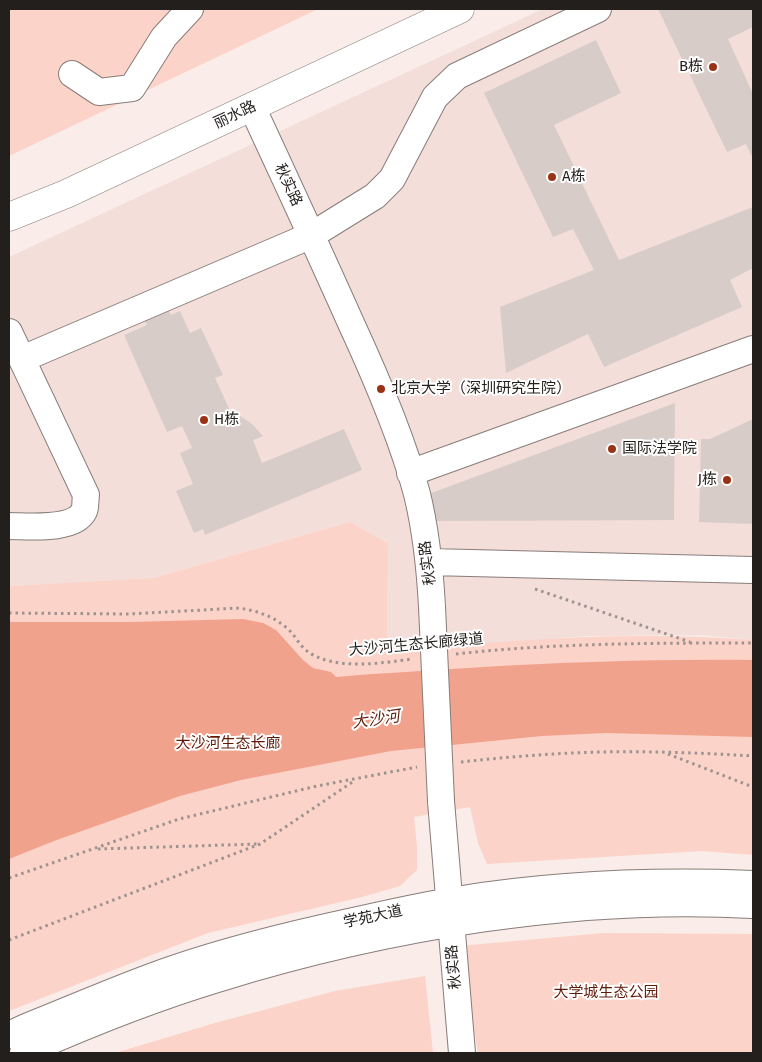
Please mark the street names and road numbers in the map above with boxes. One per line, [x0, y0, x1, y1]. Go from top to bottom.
street label: 丽水路 [211, 97, 259, 133]
street label: 秋实路 [270, 161, 306, 209]
street label: 秋实路 [416, 540, 440, 586]
street label: 大沙河生态长廊绿道 [348, 630, 484, 660]
street label: 学苑大道 [342, 902, 404, 932]
street label: 秋实路 [443, 944, 465, 990]

